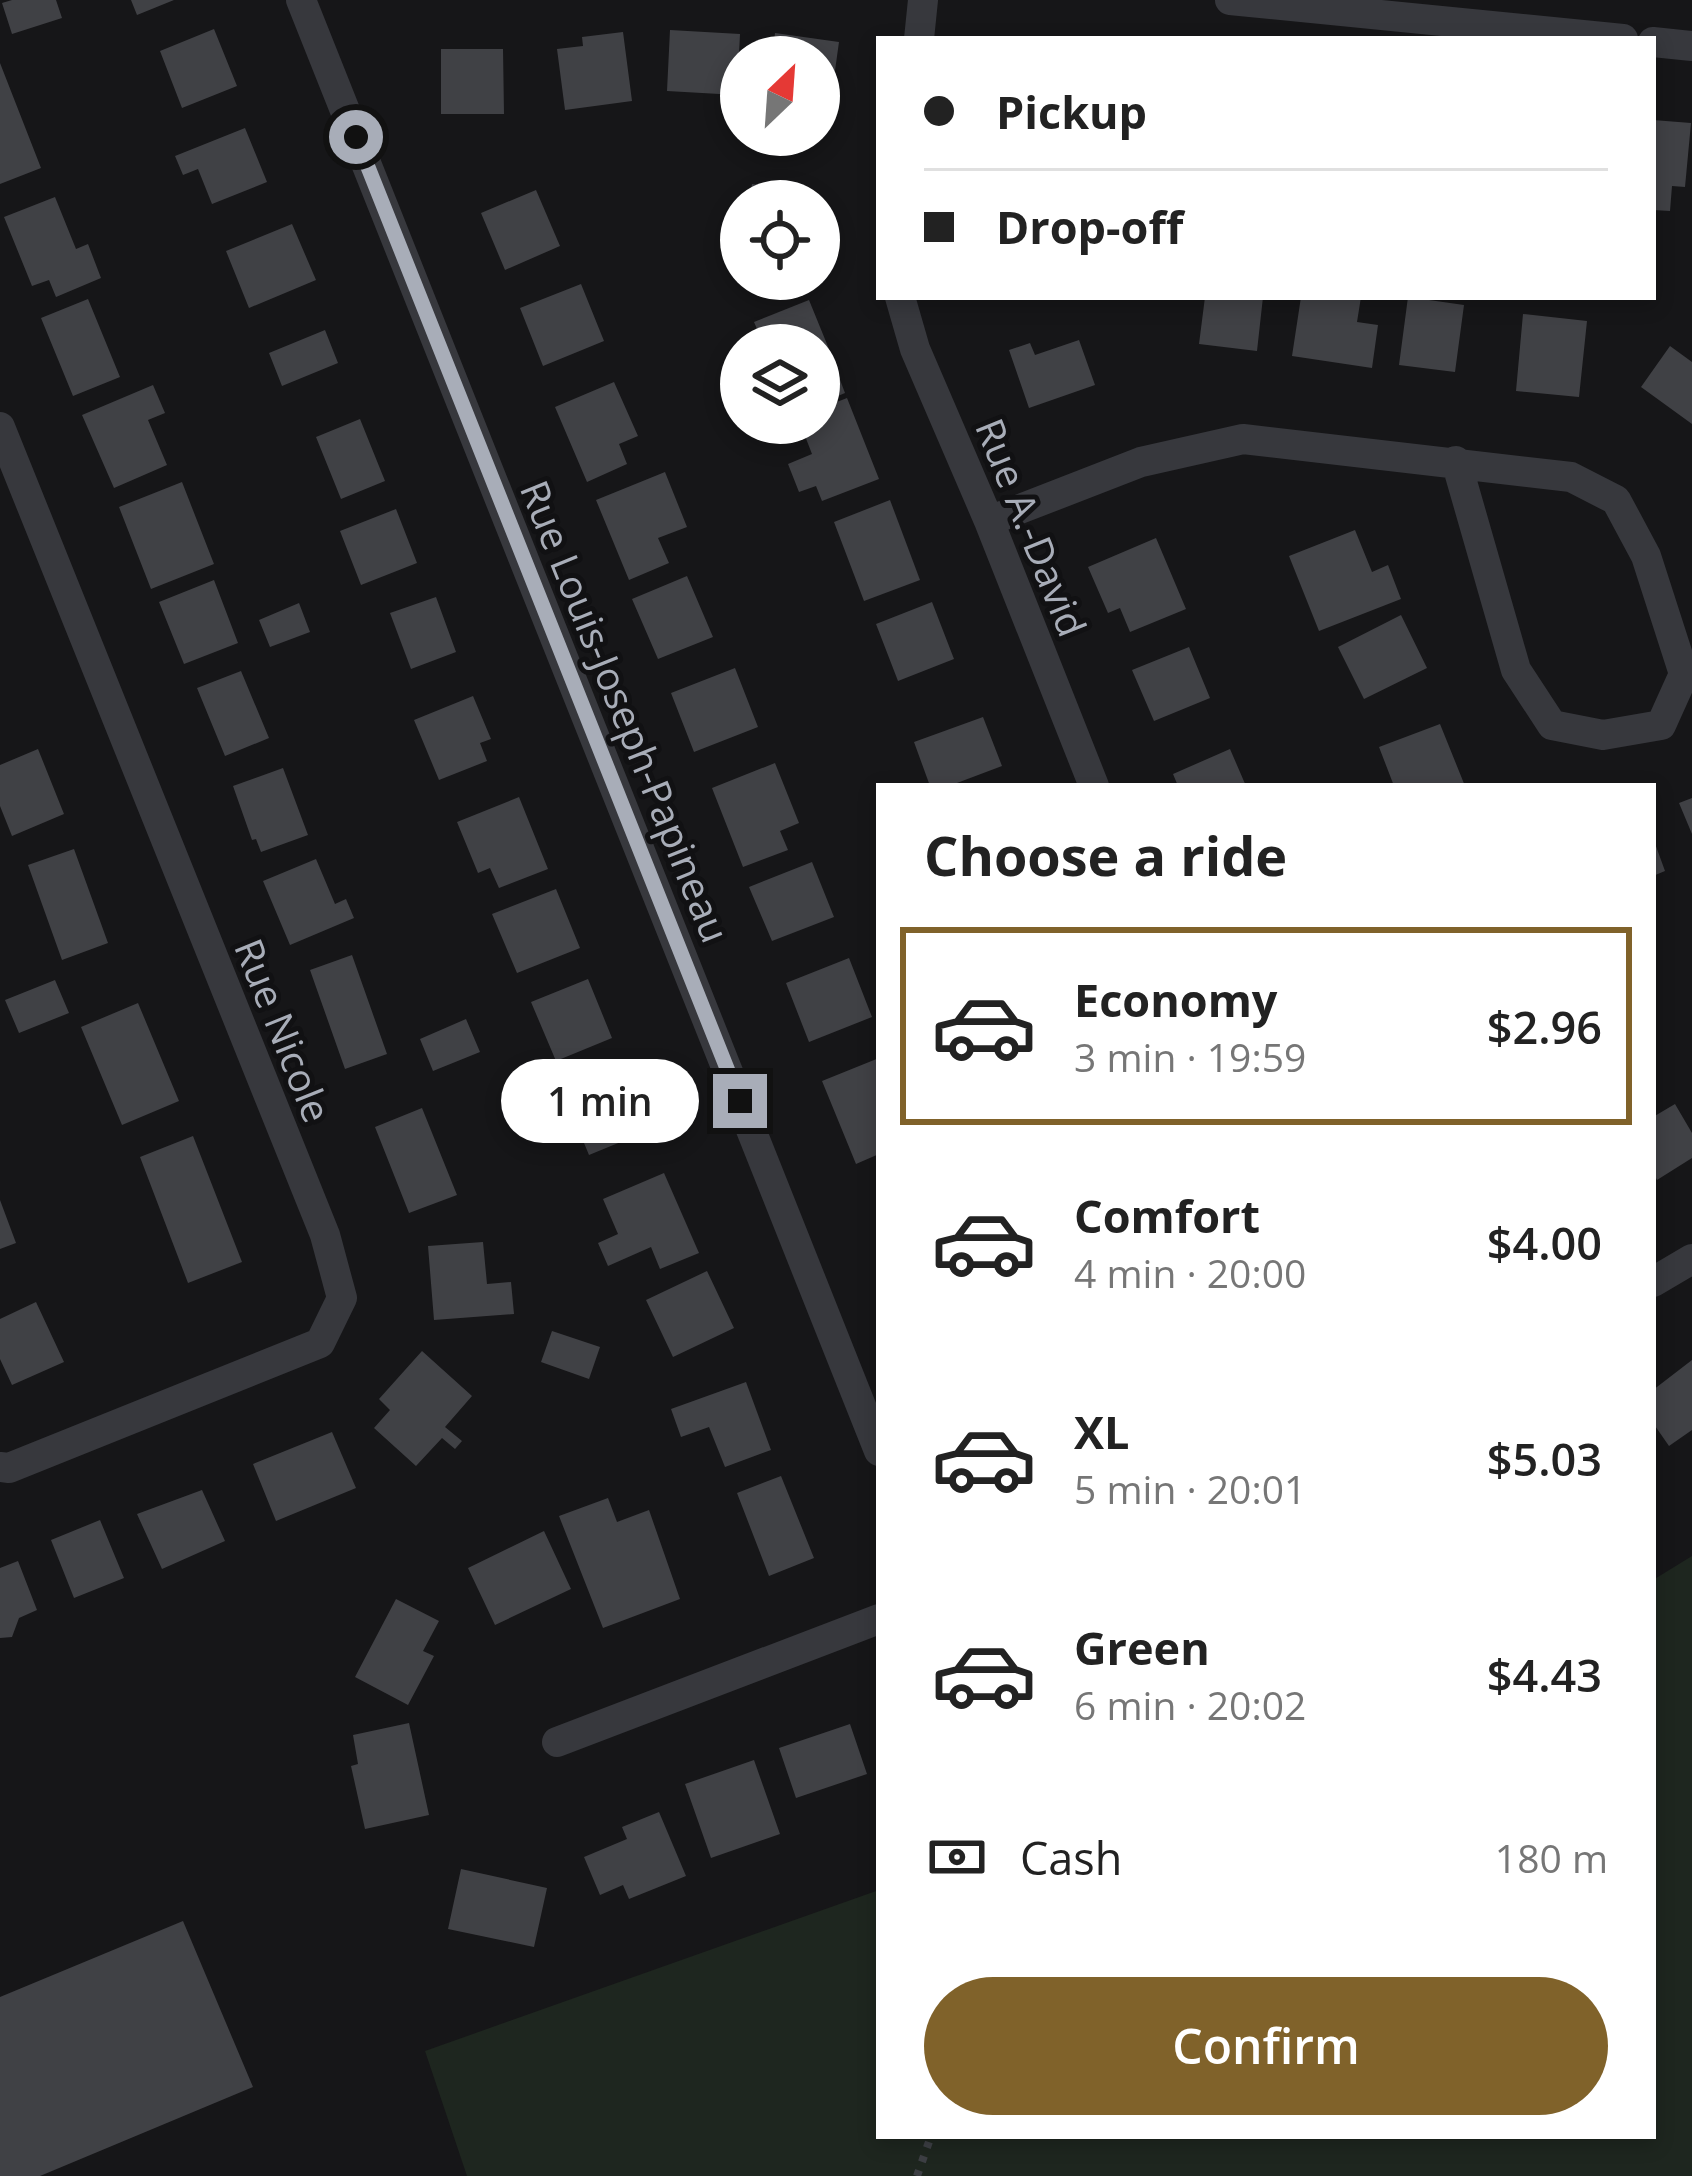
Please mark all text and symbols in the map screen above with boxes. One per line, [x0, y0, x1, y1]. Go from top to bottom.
north arrow [720, 36, 840, 156]
map controls [720, 36, 840, 444]
text: Pickup [996, 81, 1147, 142]
route start [329, 110, 383, 164]
button: locate [720, 180, 840, 300]
text: Drop-off [996, 196, 1183, 257]
button: layers [720, 324, 840, 444]
street label: Rue A.-David [964, 410, 1100, 644]
street label: Rue Louis-Joseph-Papineau [509, 472, 743, 950]
text: Choose a ride [924, 818, 1287, 892]
street label: Rue Nicole [223, 931, 345, 1129]
text: Economy [1074, 969, 1277, 1030]
icon: car [930, 972, 1038, 1080]
text: $2.96 [1487, 996, 1602, 1057]
text: 3 min · 19:59 [1074, 1030, 1306, 1083]
callout: 1 min [500, 1059, 698, 1143]
text: 1 min [547, 1074, 653, 1127]
route end [713, 1074, 767, 1128]
text: Comfort [1074, 1185, 1260, 1246]
icon: car [930, 1188, 1038, 1296]
text: $4.00 [1487, 1212, 1602, 1273]
text: 4 min · 20:00 [1074, 1246, 1306, 1299]
text: XL [1074, 1401, 1129, 1462]
icon: car [930, 1404, 1038, 1512]
text: $5.03 [1487, 1428, 1602, 1489]
text: 5 min · 20:01 [1074, 1462, 1306, 1515]
text: Green [1074, 1617, 1210, 1678]
icon: car [930, 1620, 1038, 1728]
text: $4.43 [1487, 1644, 1602, 1705]
text: 6 min · 20:02 [1074, 1678, 1306, 1731]
icon: cash [924, 1824, 990, 1890]
text: Cash [1020, 1827, 1122, 1888]
text: 180 m [1495, 1831, 1608, 1884]
button: Confirm [924, 1977, 1608, 2115]

